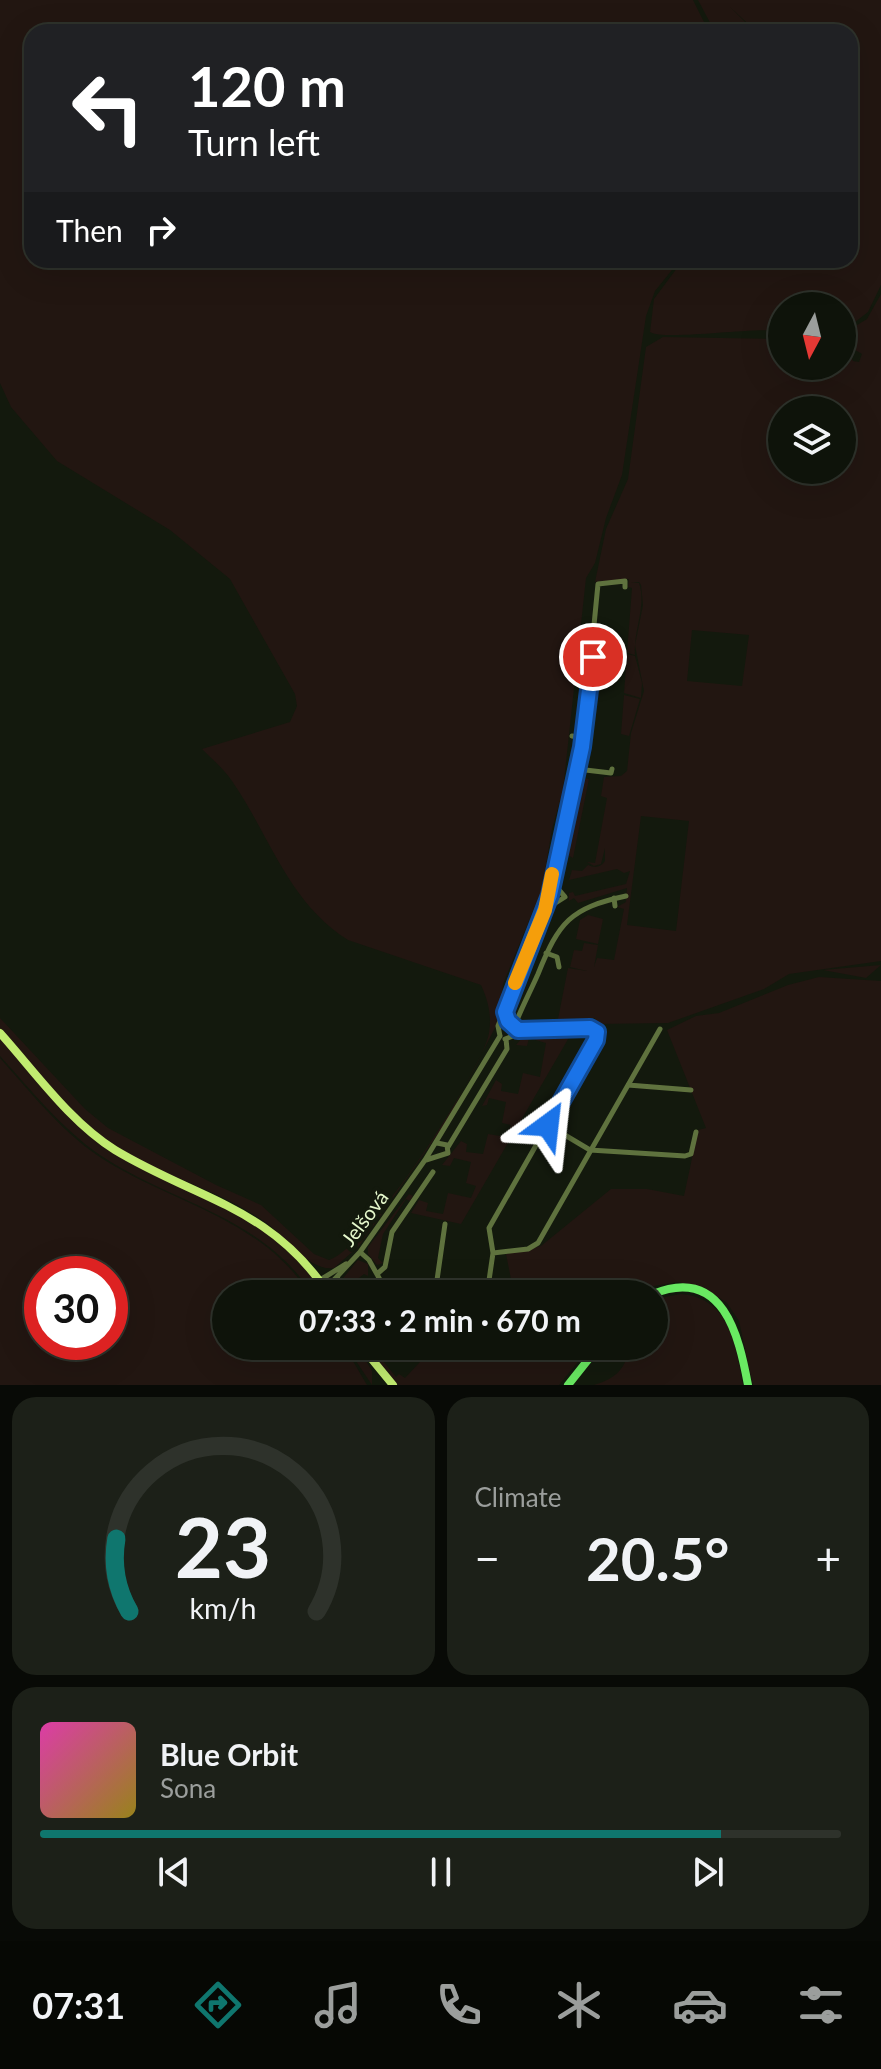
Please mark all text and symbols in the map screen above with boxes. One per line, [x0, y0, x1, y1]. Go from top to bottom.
text: 120 m [188, 52, 346, 119]
icon: left [56, 56, 160, 160]
text: Turn left [188, 120, 320, 164]
icon: right [139, 208, 183, 252]
text: Then [56, 212, 123, 248]
north arrow [768, 292, 856, 380]
map controls [768, 292, 856, 484]
button: layers [768, 396, 856, 484]
pin [559, 623, 627, 691]
icon: arrive [571, 635, 615, 679]
position arrow [506, 1083, 590, 1167]
street label: Jelšová [335, 1186, 393, 1250]
speed limit sign: 30 [24, 1256, 128, 1360]
text: 07:33 · 2 min · 670 m [299, 1302, 581, 1338]
text: Climate [475, 1481, 561, 1513]
text: 23 [175, 1496, 272, 1596]
text: 20.5° [586, 1522, 730, 1594]
text: − [475, 1532, 500, 1584]
text: + [815, 1532, 841, 1584]
text: km/h [190, 1591, 257, 1625]
text: Blue Orbit [160, 1736, 298, 1772]
text: Sona [160, 1772, 216, 1804]
icon: previous [152, 1850, 196, 1894]
icon: pause [419, 1850, 463, 1894]
icon: next [686, 1850, 730, 1894]
icon: directions [190, 1977, 246, 2033]
icon: music [310, 1977, 366, 2033]
icon: phone [431, 1977, 487, 2033]
icon: climate [551, 1977, 607, 2033]
icon: car [672, 1977, 728, 2033]
icon: filters [793, 1977, 849, 2033]
text: 07:31 [32, 1983, 125, 2027]

